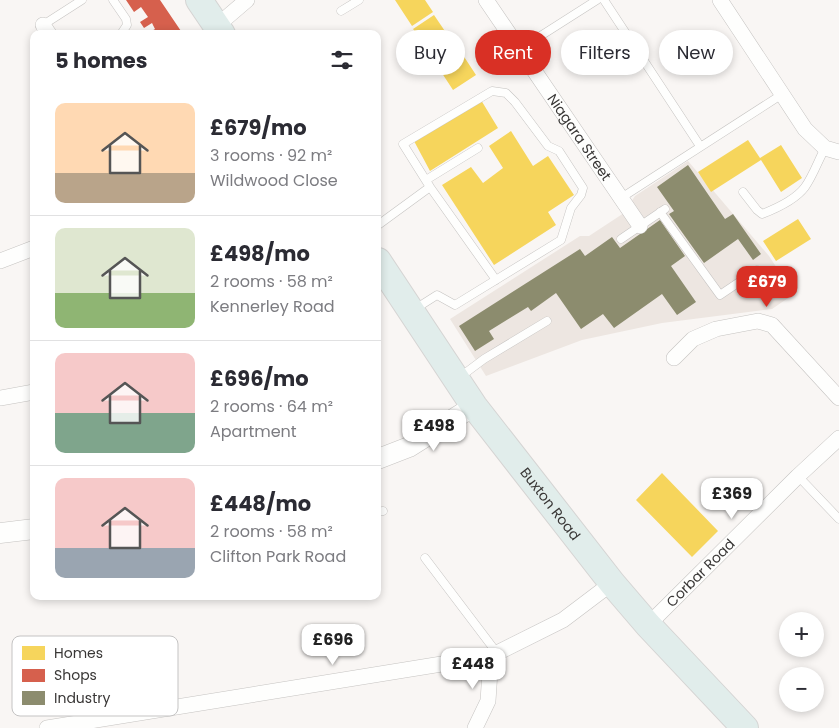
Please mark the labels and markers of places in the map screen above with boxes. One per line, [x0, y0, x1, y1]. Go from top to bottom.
pin: £679 [737, 266, 797, 308]
pin: £498 [404, 410, 464, 452]
pin: £369 [702, 478, 762, 520]
pin: £696 [303, 624, 363, 666]
pin: £448 [443, 648, 503, 690]

